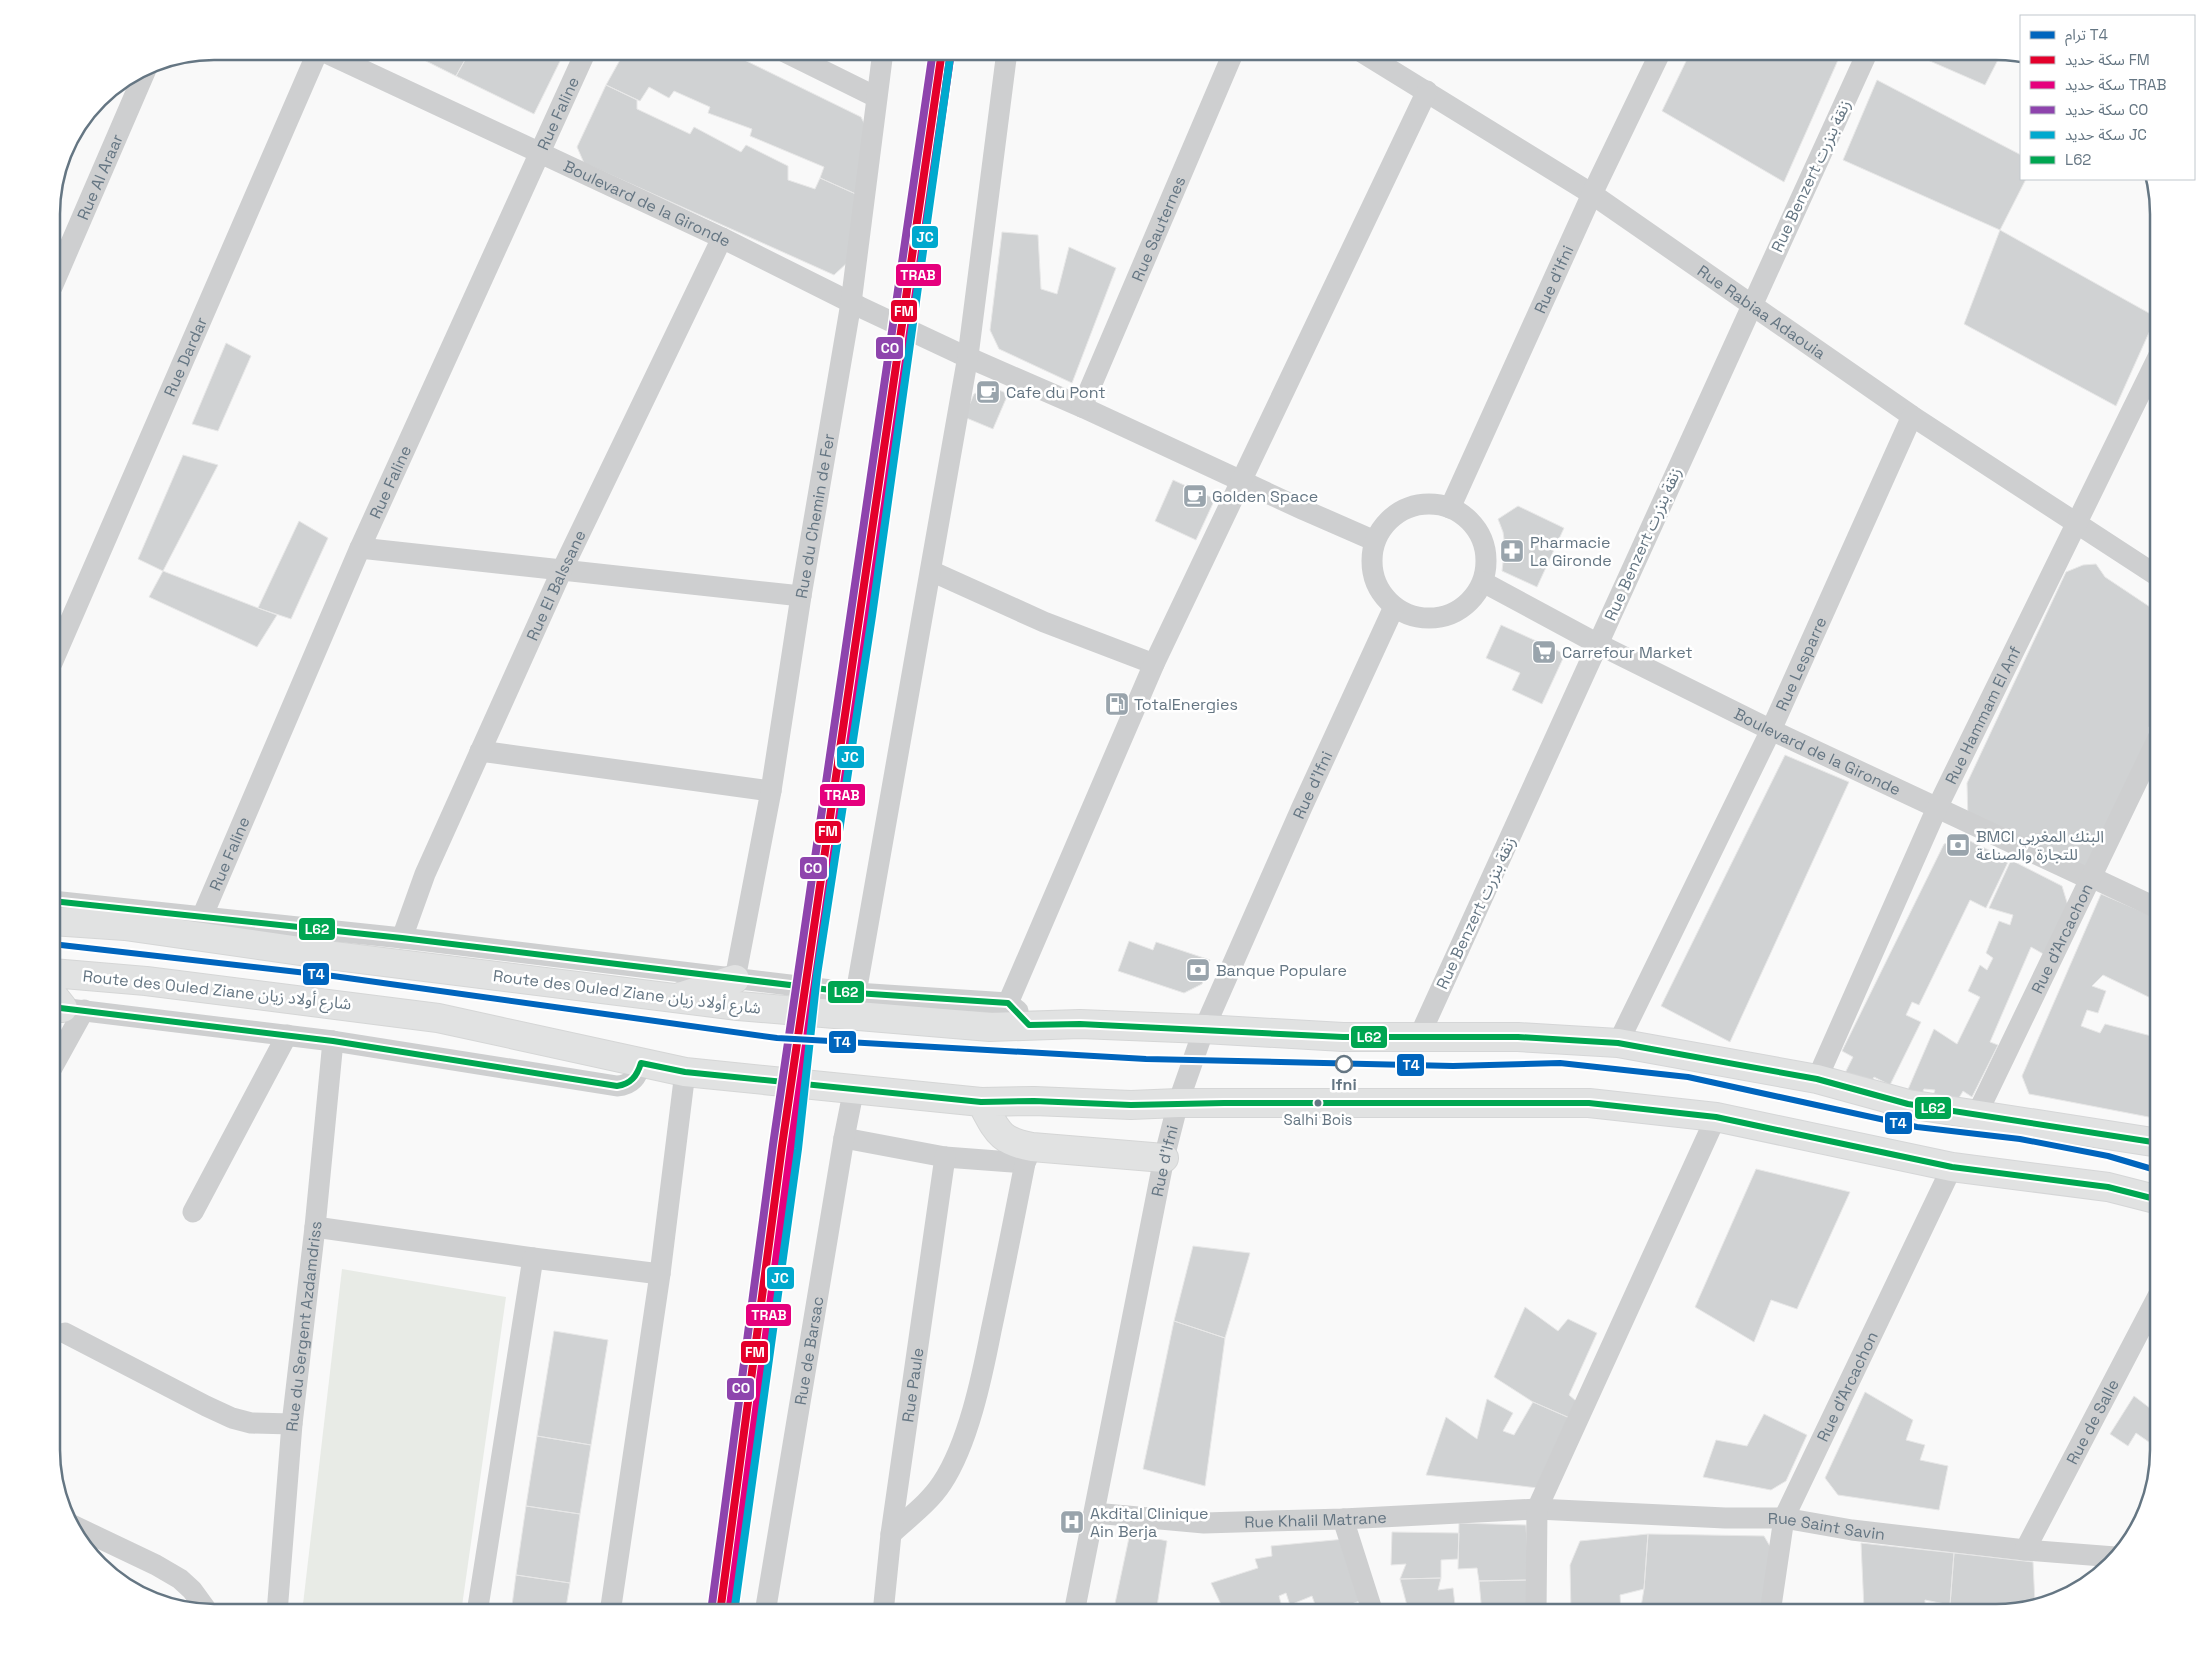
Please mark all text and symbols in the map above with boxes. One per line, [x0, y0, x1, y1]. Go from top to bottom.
legend [2020, 15, 2195, 180]
text: ترام T4 [2065, 25, 2108, 46]
text: سكة حديد FM [2065, 50, 2150, 69]
street label: Rue Faline [532, 73, 583, 153]
text: سكة حديد TRAB [2065, 75, 2166, 94]
street label: Rue Benzert زنقة بنزرت [1766, 96, 1856, 256]
text: سكة حديد CO [2065, 100, 2148, 119]
text: سكة حديد JC [2065, 125, 2147, 144]
street label: Rue Al Araar [72, 131, 127, 223]
text: L62 [2065, 150, 2091, 169]
street label: Boulevard de la Gironde [560, 155, 734, 251]
street label: Rue Sauternes [1126, 173, 1190, 284]
line badge: JC [911, 225, 939, 249]
text: JC [916, 228, 934, 246]
street label: Rue d'Ifni [1529, 242, 1578, 317]
street label: Rue Rabiaa Adaouia [1693, 260, 1830, 364]
line badge: TRAB [895, 263, 942, 287]
text: TRAB [900, 266, 936, 284]
line badge: FM [890, 299, 918, 323]
text: FM [894, 302, 914, 320]
street label: Rue Dardar [159, 314, 212, 400]
line badge: CO [875, 336, 904, 360]
text: CO [881, 339, 899, 357]
cafe icon: Cafe du Pont [975, 379, 1001, 405]
place label: Cafe du Pont [1006, 382, 1106, 403]
street label: Rue du Chemin de Fer [790, 432, 839, 600]
street label: Rue Faline [364, 442, 416, 522]
street label: Rue Benzert زنقة بنزرت [1600, 464, 1686, 624]
cafe icon: Golden Space [1182, 483, 1208, 509]
place label: Golden Space [1212, 486, 1318, 507]
street label: Rue El Balssane [521, 526, 590, 644]
place label: Pharmacie La Gironde [1530, 532, 1612, 571]
pharmacy icon: Pharmacie La Gironde [1499, 538, 1525, 564]
street label: Rue Lesparre [1770, 613, 1831, 714]
supermarket icon: Carrefour Market [1531, 639, 1557, 665]
place label: Carrefour Market [1562, 642, 1693, 663]
street label: Rue Hammam El Anf [1940, 642, 2025, 788]
fuel station icon: TotalEnergies [1104, 691, 1130, 717]
place label: TotalEnergies [1134, 694, 1238, 715]
street label: Boulevard de la Gironde [1731, 703, 1904, 800]
line badge: JC [836, 745, 865, 769]
text: JC [841, 748, 859, 766]
street label: Rue d'Ifni [1288, 748, 1337, 822]
line badge: TRAB [819, 783, 866, 807]
text: TRAB [824, 786, 860, 804]
street label: Rue Faline [204, 813, 254, 894]
line badge: FM [814, 820, 842, 844]
text: FM [818, 822, 838, 840]
place label: BMCI البنك المغربي للتجارة والصناعة [1976, 826, 2104, 865]
bank icon: BMCI البنك المغربي للتجارة والصناعة [1945, 832, 1971, 858]
street label: Rue Benzert زنقة بنزرت [1431, 833, 1521, 993]
line badge: CO [799, 856, 828, 880]
text: CO [804, 859, 822, 877]
street label: Rue d'Arcachon [2026, 880, 2097, 997]
line badge: L62 [298, 917, 336, 941]
text: L62 [305, 920, 329, 938]
bank icon: Banque Populare [1185, 957, 1211, 983]
place label: Banque Populare [1216, 960, 1347, 981]
line badge: T4 [302, 962, 330, 986]
street label: Route des Ouled Ziane شارع أولاد زيان [81, 965, 352, 1017]
text: T4 [307, 965, 325, 983]
street label: Route des Ouled Ziane شارع أولاد زيان [492, 965, 762, 1021]
line badge: L62 [827, 980, 865, 1004]
text: L62 [834, 983, 858, 1001]
line badge: L62 [1350, 1025, 1388, 1049]
text: L62 [1357, 1028, 1381, 1046]
line badge: T4 [828, 1030, 857, 1054]
text: T4 [833, 1033, 851, 1051]
line badge: T4 [1396, 1053, 1425, 1077]
marker: Ifni [1335, 1055, 1353, 1073]
text: T4 [1402, 1056, 1420, 1074]
place label: Ifni [1331, 1074, 1357, 1095]
line badge: L62 [1914, 1096, 1952, 1120]
marker: Salhi Bois [1313, 1098, 1323, 1108]
text: L62 [1921, 1099, 1945, 1117]
place label: Salhi Bois [1284, 1110, 1353, 1129]
line badge: T4 [1884, 1111, 1913, 1135]
text: T4 [1889, 1114, 1907, 1132]
street label: Rue d'Ifni [1146, 1123, 1182, 1198]
street label: Rue du Sergent Azdamdriss [281, 1220, 326, 1432]
line badge: JC [766, 1266, 795, 1290]
text: JC [771, 1269, 789, 1287]
street label: Rue de Barsac [789, 1295, 828, 1407]
line badge: TRAB [745, 1303, 792, 1327]
text: TRAB [751, 1306, 787, 1324]
street label: Rue d'Arcachon [1812, 1328, 1882, 1445]
line badge: FM [740, 1340, 769, 1364]
text: FM [745, 1343, 765, 1361]
street label: Rue Paule [897, 1346, 928, 1424]
street label: Rue de Salle [2061, 1375, 2123, 1468]
line badge: CO [726, 1377, 755, 1401]
text: CO [732, 1379, 750, 1397]
place label: Akdital Clinique Ain Berja [1090, 1503, 1208, 1542]
street label: Rue Khalil Matrane [1244, 1506, 1387, 1532]
street label: Rue Saint Savin [1768, 1508, 1886, 1544]
hospital icon: Akdital Clinique Ain Berja [1059, 1509, 1085, 1535]

